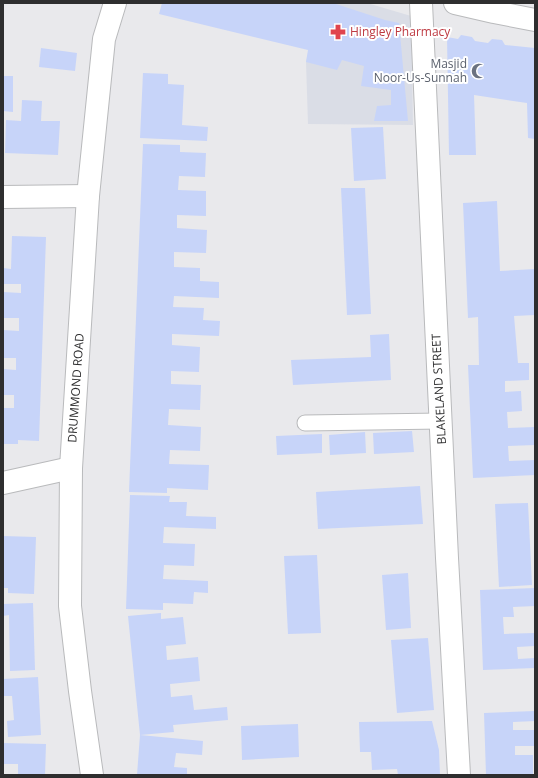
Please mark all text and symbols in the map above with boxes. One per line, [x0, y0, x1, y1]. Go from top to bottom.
pharmacy icon: Hingley Pharmacy [329, 23, 347, 41]
place label: Hingley Pharmacy [350, 23, 451, 40]
place label: Masjid Noor-Us-Sunnah [374, 55, 467, 86]
mosque icon: Masjid Noor-Us-Sunnah [470, 62, 488, 80]
street label: DRUMMOND ROAD [63, 333, 88, 443]
street label: BLAKELAND STREET [427, 333, 450, 445]

